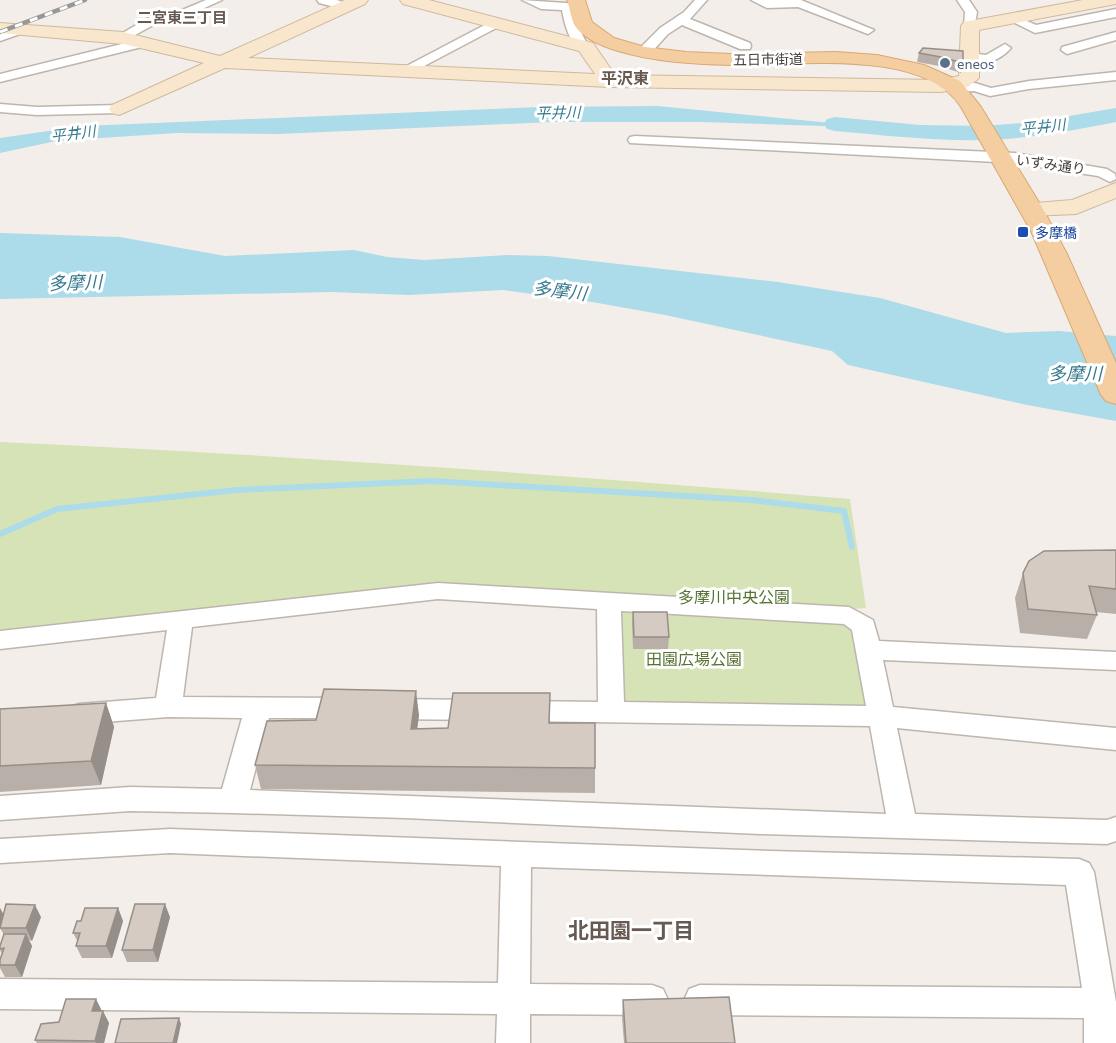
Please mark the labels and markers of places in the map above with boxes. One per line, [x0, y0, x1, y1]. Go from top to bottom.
place label: eneos [957, 55, 994, 72]
marker: eneos [938, 56, 952, 70]
place label: 多摩橋 [1035, 224, 1077, 241]
marker: 多摩橋 [1016, 225, 1030, 239]

